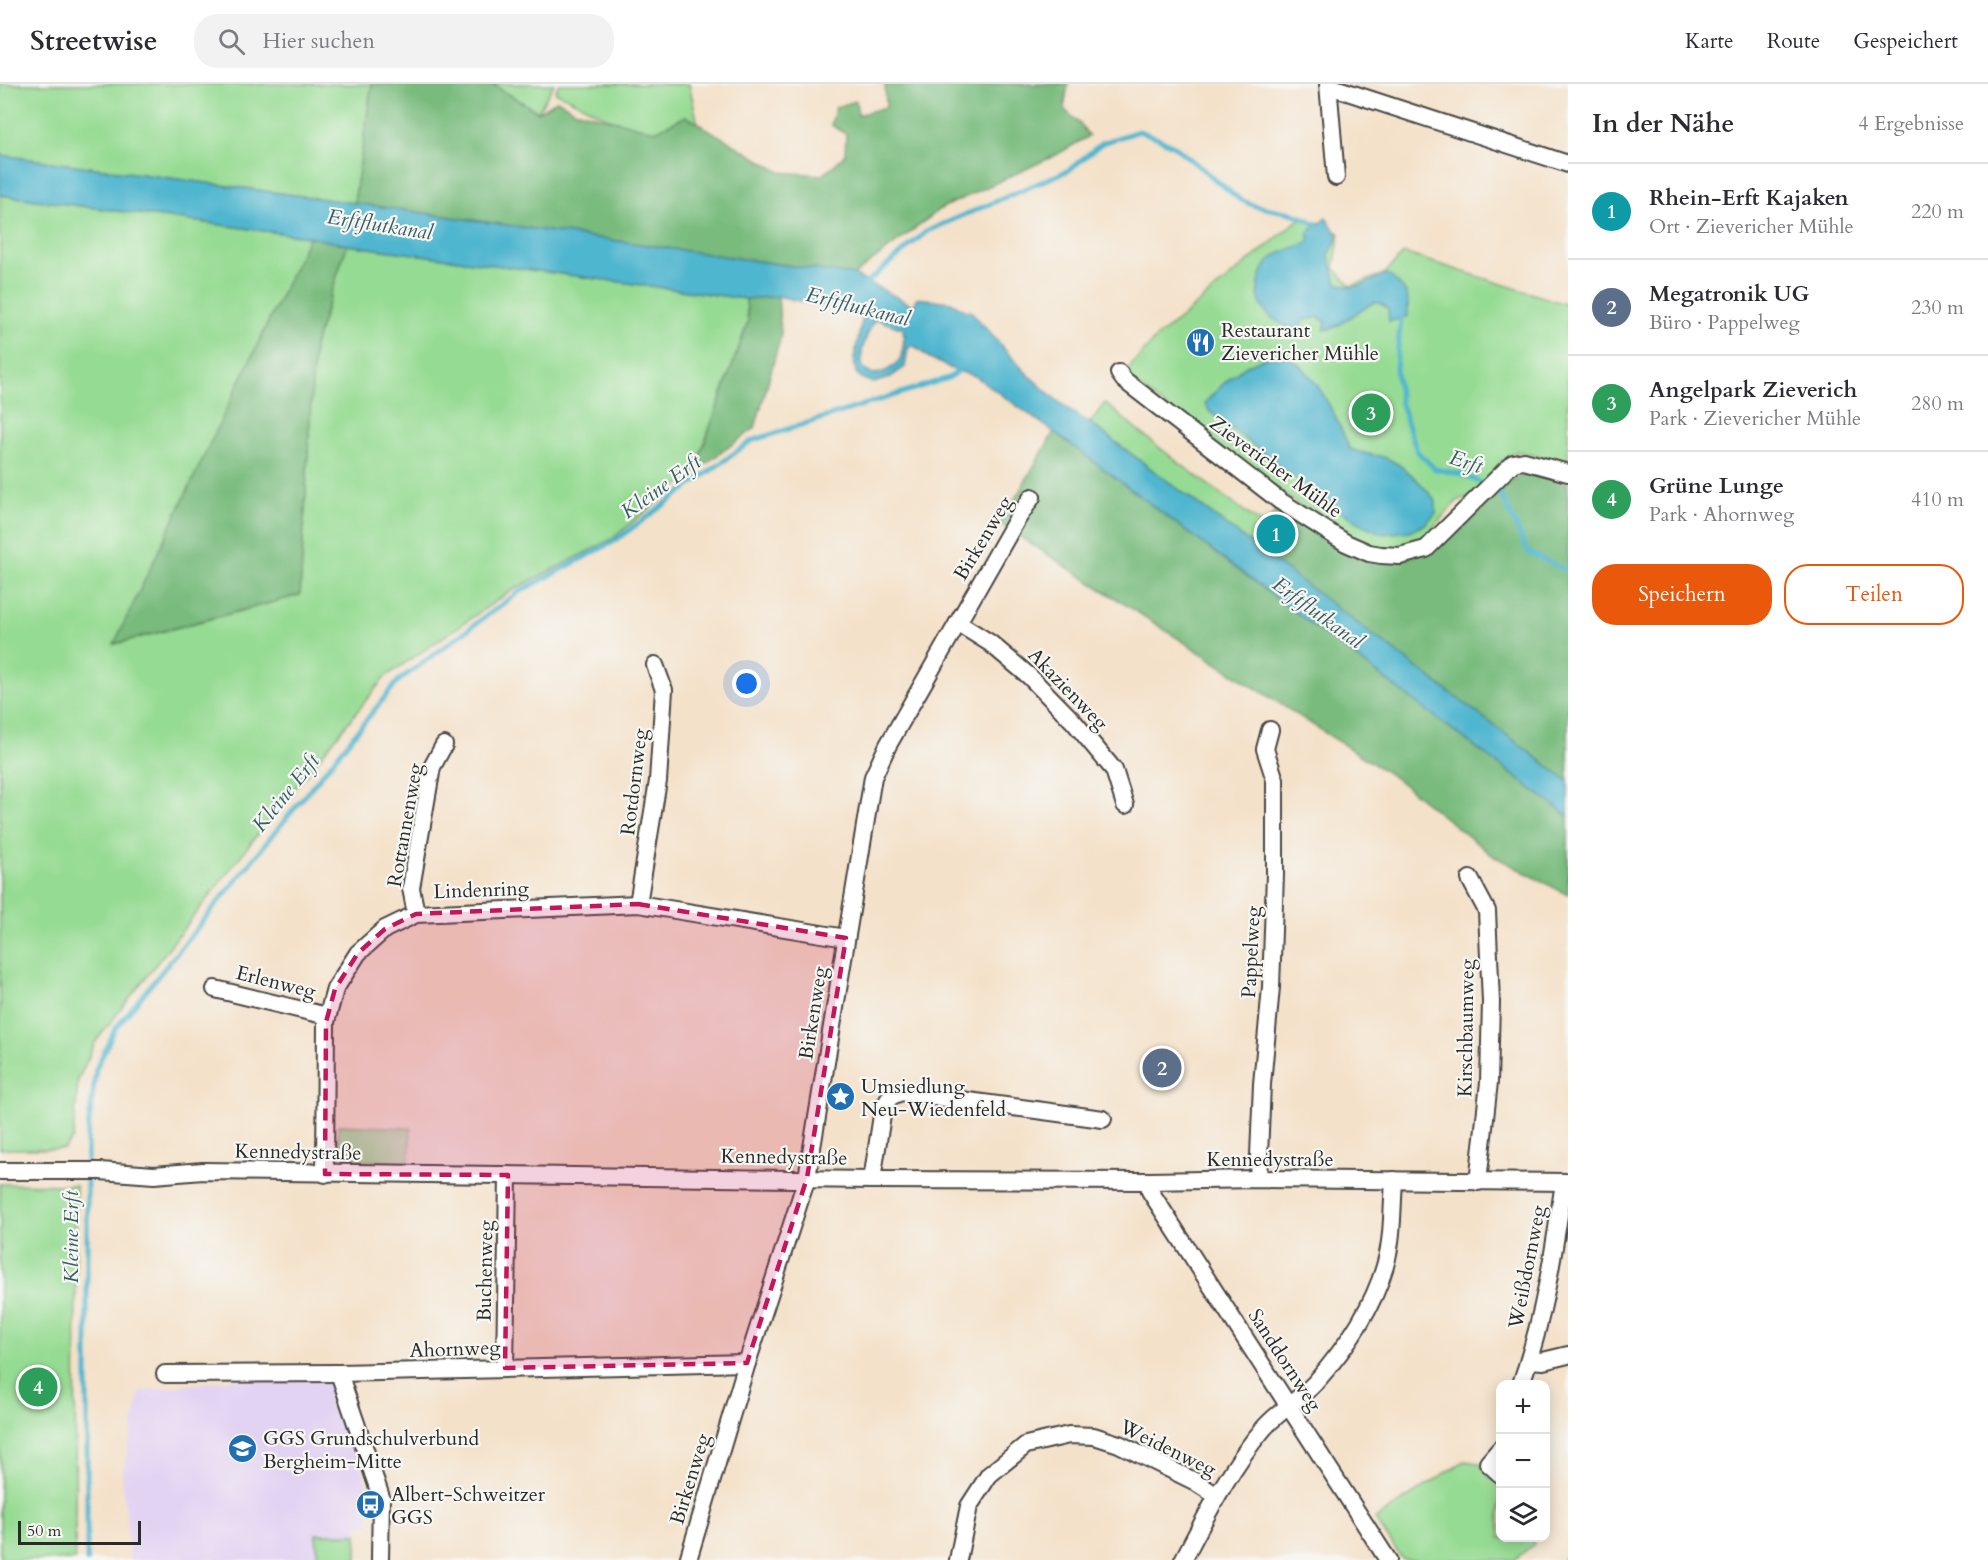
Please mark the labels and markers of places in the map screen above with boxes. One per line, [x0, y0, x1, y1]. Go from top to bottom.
place label: Restaurant Zievericher Mühle [1221, 317, 1379, 367]
restaurant icon: Restaurant Zievericher Mühle [1184, 326, 1216, 358]
pin: 3 [1352, 390, 1390, 436]
pin: 1 [1256, 512, 1296, 556]
pin: 2 [1142, 1046, 1182, 1090]
place label: Umsiedlung Neu-Wiedenfeld [861, 1073, 1006, 1123]
place icon: Umsiedlung Neu-Wiedenfeld [824, 1081, 856, 1113]
pin: 4 [18, 1364, 57, 1410]
place label: GGS Grundschulverbund Bergheim-Mitte [263, 1425, 480, 1475]
school or university icon: GGS Grundschulverbund Bergheim-Mitte [226, 1433, 258, 1465]
place label: Albert-Schweitzer GGS [391, 1481, 546, 1531]
bus stop icon: Albert-Schweitzer GGS [354, 1489, 386, 1521]

